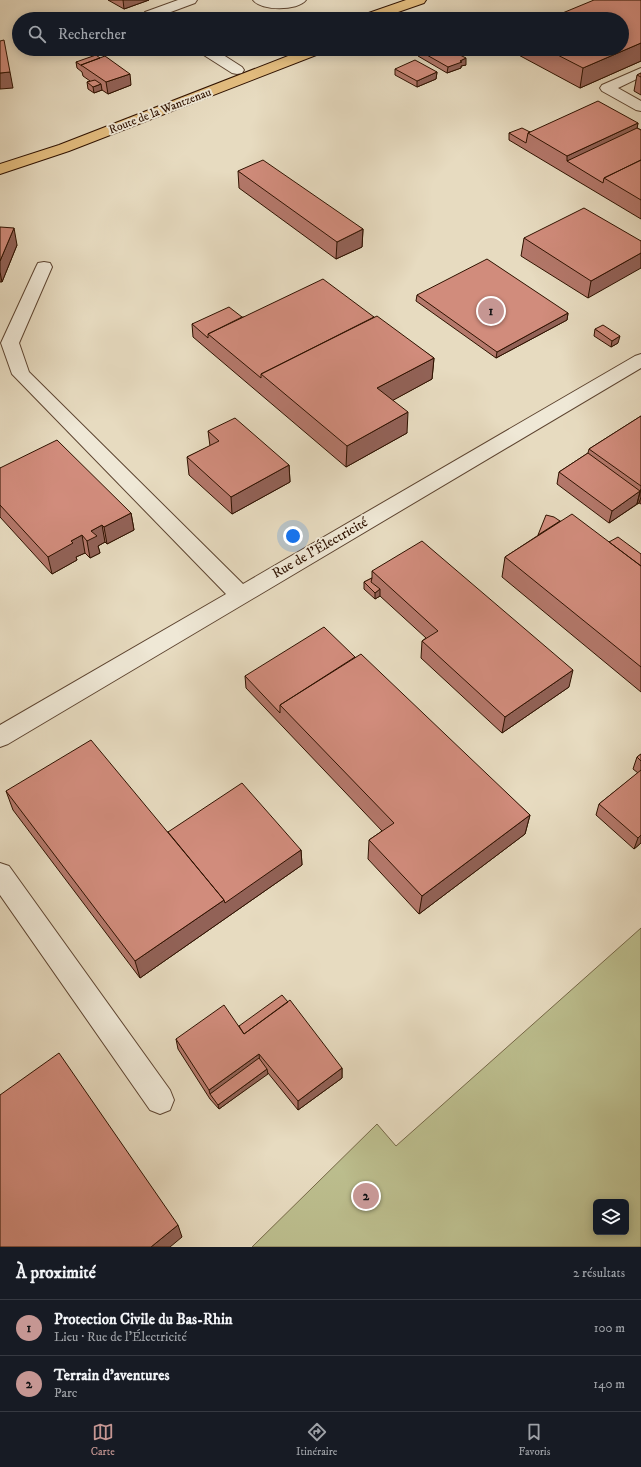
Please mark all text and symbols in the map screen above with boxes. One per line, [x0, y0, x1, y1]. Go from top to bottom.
search box [12, 12, 629, 56]
icon: search [26, 23, 48, 45]
text: Rechercher [58, 25, 126, 44]
street label: Route de la Wantzenau [107, 84, 214, 137]
pin: 1 [478, 296, 504, 326]
street label: Rue de l'Électricité [269, 513, 371, 583]
your location [283, 526, 303, 546]
pin: 2 [353, 1181, 379, 1211]
map controls [593, 1199, 629, 1235]
button: layers [593, 1199, 629, 1235]
text: À proximité [16, 1262, 96, 1284]
text: 2 résultats [573, 1265, 625, 1281]
text: Protection Civile du Bas-Rhin [54, 1310, 233, 1329]
text: 1 [27, 1320, 31, 1336]
text: 100 m [594, 1320, 625, 1336]
text: Lieu · Rue de l'Électricité [54, 1329, 187, 1345]
text: Terrain d'aventures [54, 1366, 169, 1385]
text: 2 [26, 1376, 32, 1392]
text: 140 m [593, 1376, 625, 1392]
text: Parc [54, 1385, 77, 1401]
tab: Carte [91, 1421, 115, 1459]
tab: Itinéraire [296, 1421, 337, 1459]
tab: Favoris [519, 1421, 550, 1459]

